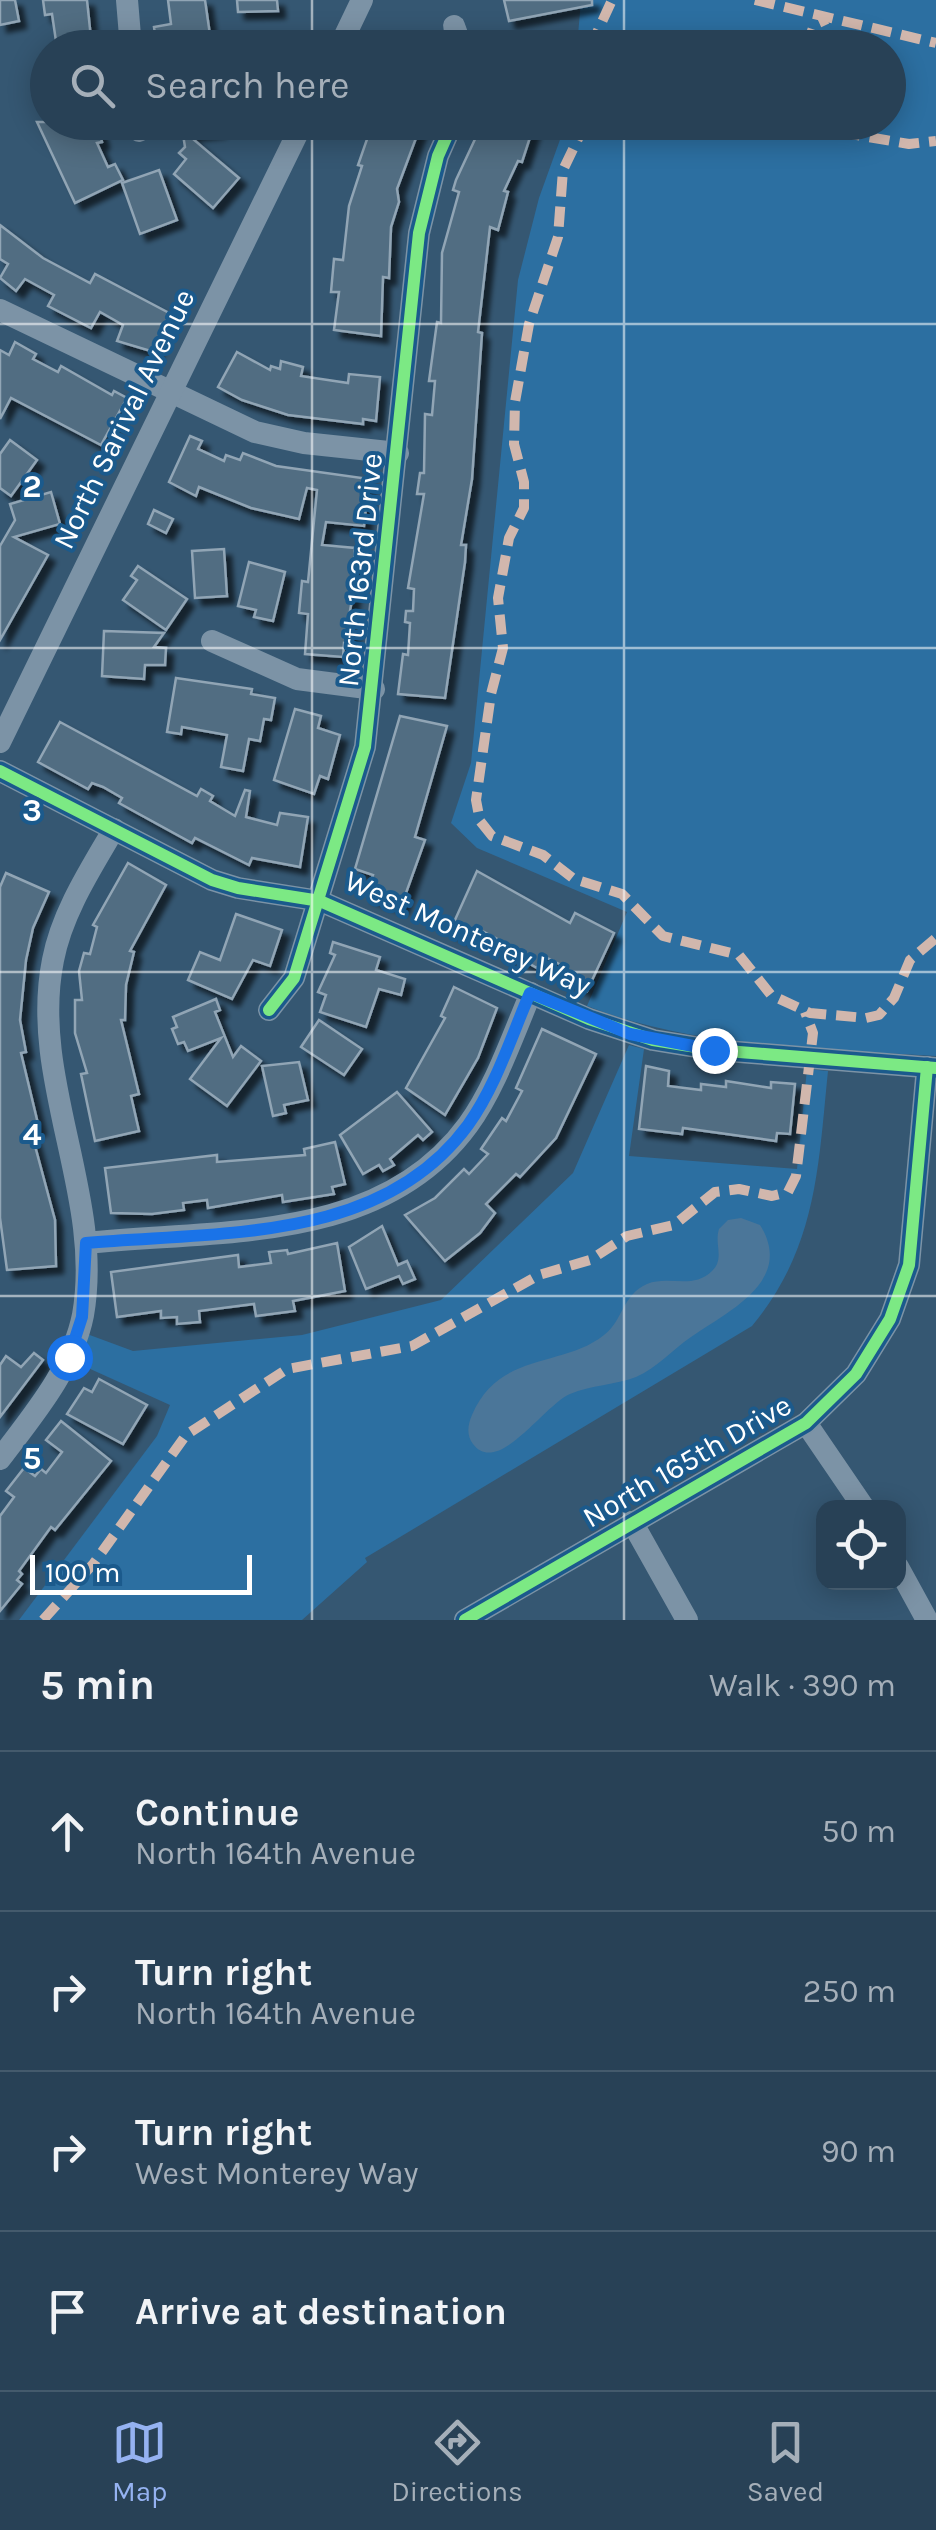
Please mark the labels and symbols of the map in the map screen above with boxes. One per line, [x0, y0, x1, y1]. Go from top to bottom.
street label: North Sarival Avenue [45, 283, 203, 555]
street label: North 163rd Drive [330, 451, 390, 689]
text: 2 [22, 468, 42, 505]
text: 3 [22, 792, 42, 829]
street label: West Monterey Way [339, 863, 597, 1003]
route end [692, 1028, 738, 1074]
text: 4 [22, 1116, 42, 1153]
route start [47, 1335, 93, 1381]
street label: North 165th Drive [576, 1387, 798, 1535]
text: 5 [23, 1440, 41, 1477]
scale bar [30, 1550, 252, 1594]

